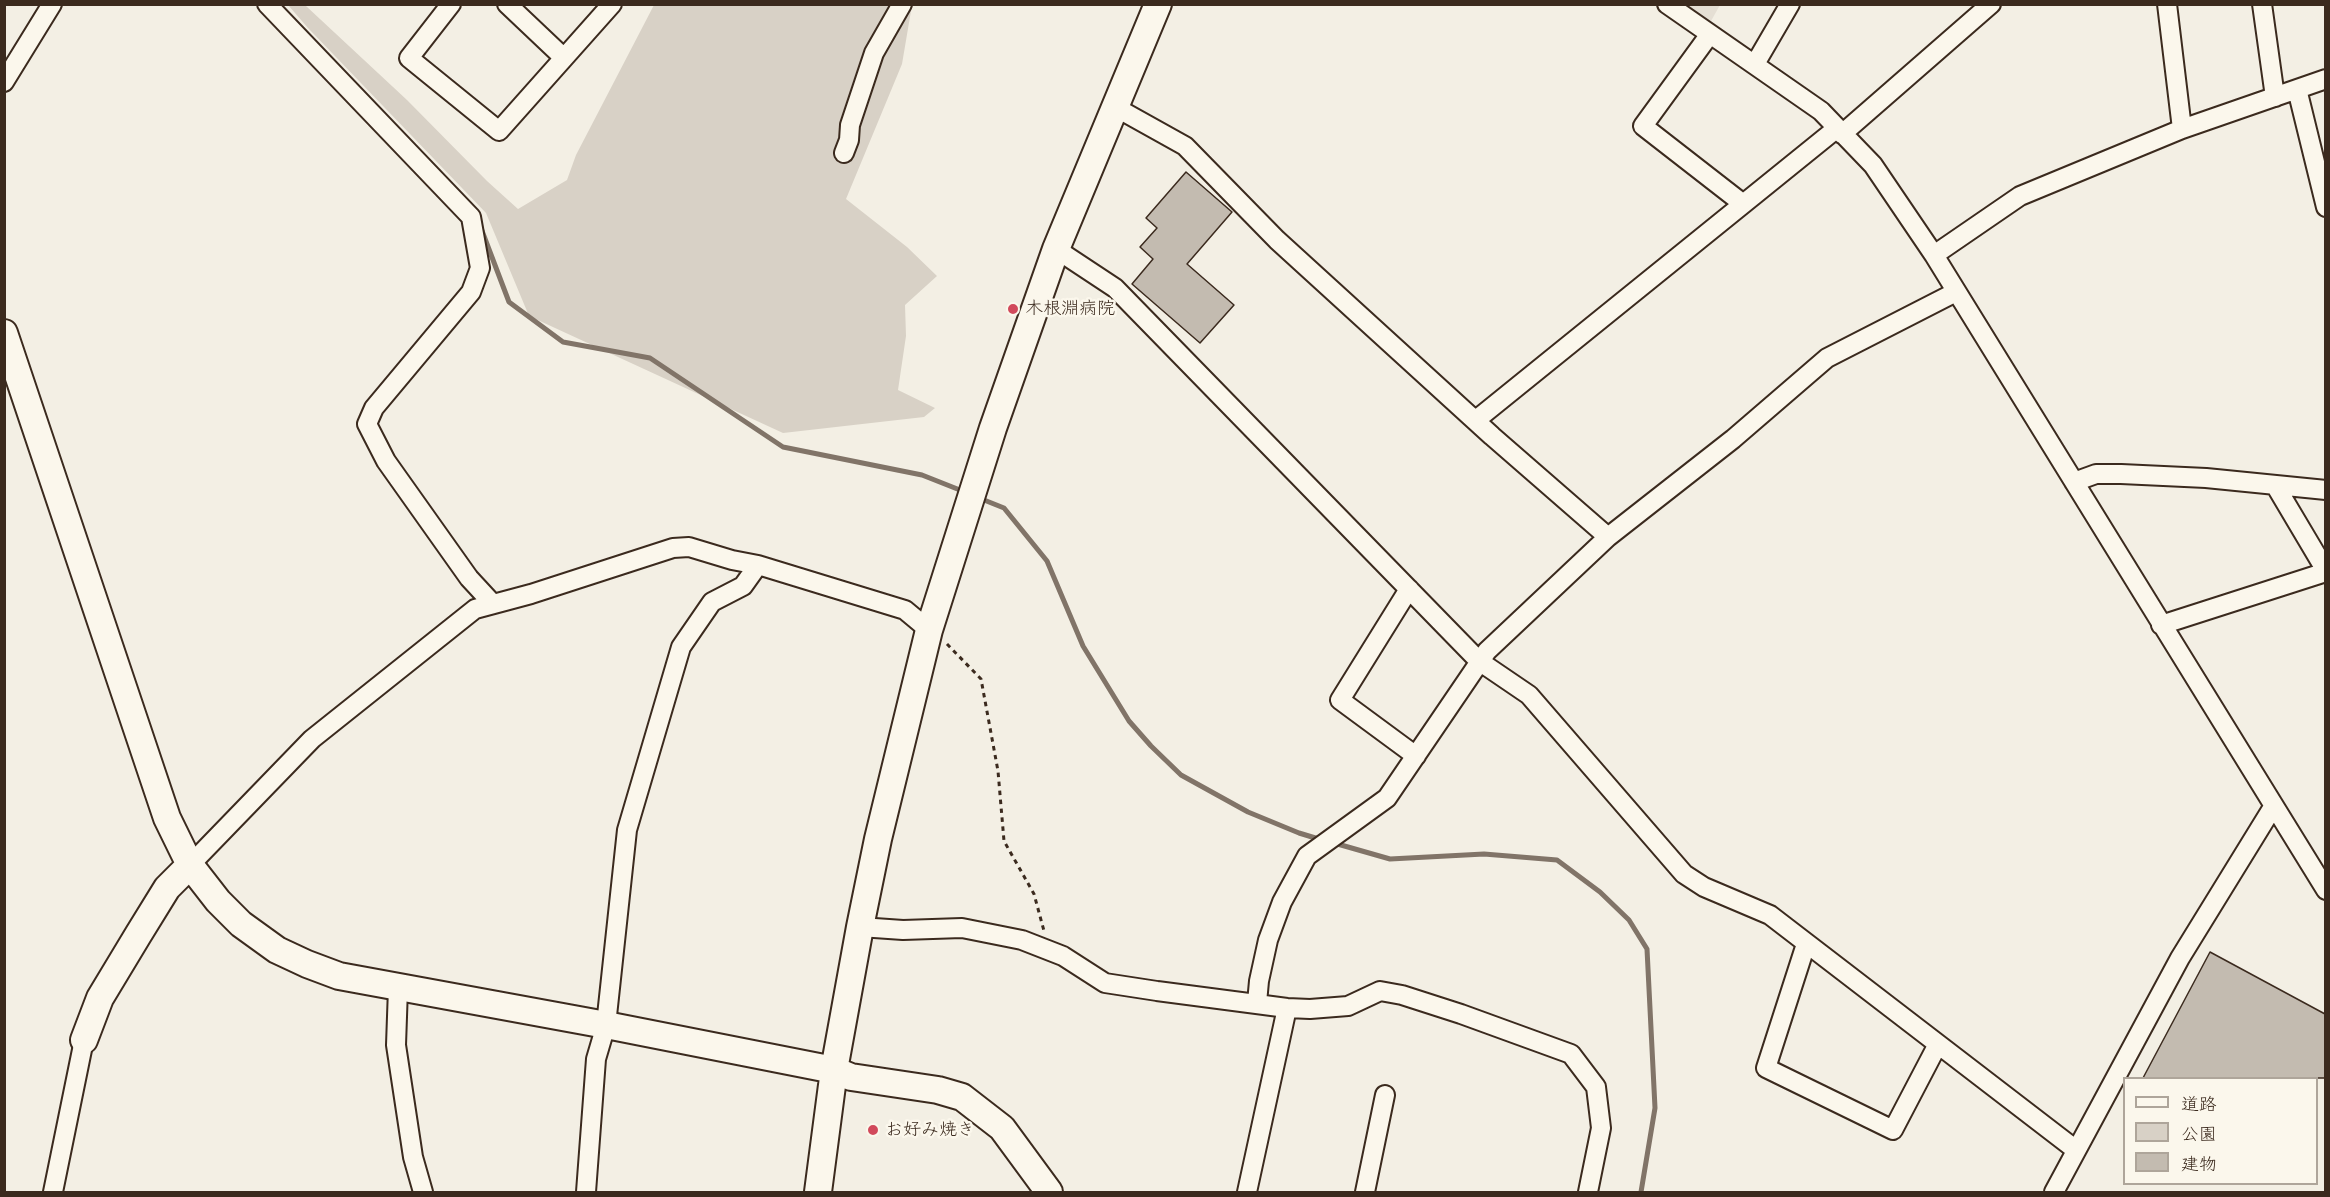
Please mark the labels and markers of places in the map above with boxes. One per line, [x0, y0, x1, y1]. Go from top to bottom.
place label: 木根淵病院 [1025, 298, 1115, 320]
marker: 木根淵病院 [1006, 302, 1020, 316]
place label: お好み焼き [885, 1119, 975, 1141]
marker: お好み焼き [866, 1123, 880, 1137]

